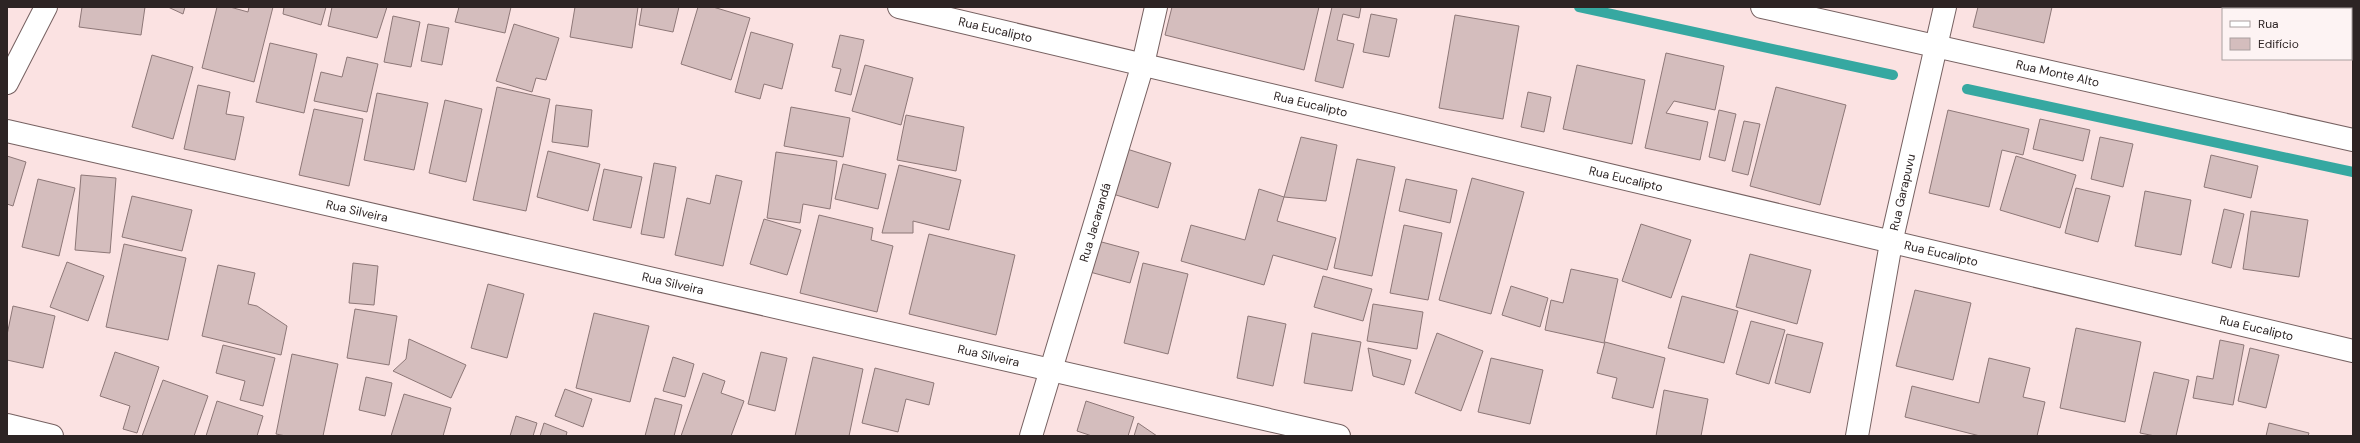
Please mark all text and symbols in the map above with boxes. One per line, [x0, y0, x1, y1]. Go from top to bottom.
legend [2222, 8, 2352, 60]
street label: Rua Eucalipto [957, 13, 1034, 46]
text: Rua [2258, 16, 2279, 32]
text: Edifício [2258, 36, 2299, 52]
street label: Rua Monte Alto [2014, 56, 2101, 91]
street label: Rua Eucalipto [1272, 88, 1349, 121]
street label: Rua Garapuvu [1886, 152, 1919, 232]
street label: Rua Eucalipto [1587, 163, 1664, 195]
street label: Rua Jacarandá [1076, 181, 1115, 264]
street label: Rua Silveira [324, 196, 389, 226]
street label: Rua Eucalipto [1903, 237, 1980, 270]
street label: Rua Silveira [640, 269, 705, 298]
street label: Rua Eucalipto [2218, 312, 2295, 345]
street label: Rua Silveira [956, 341, 1021, 371]

